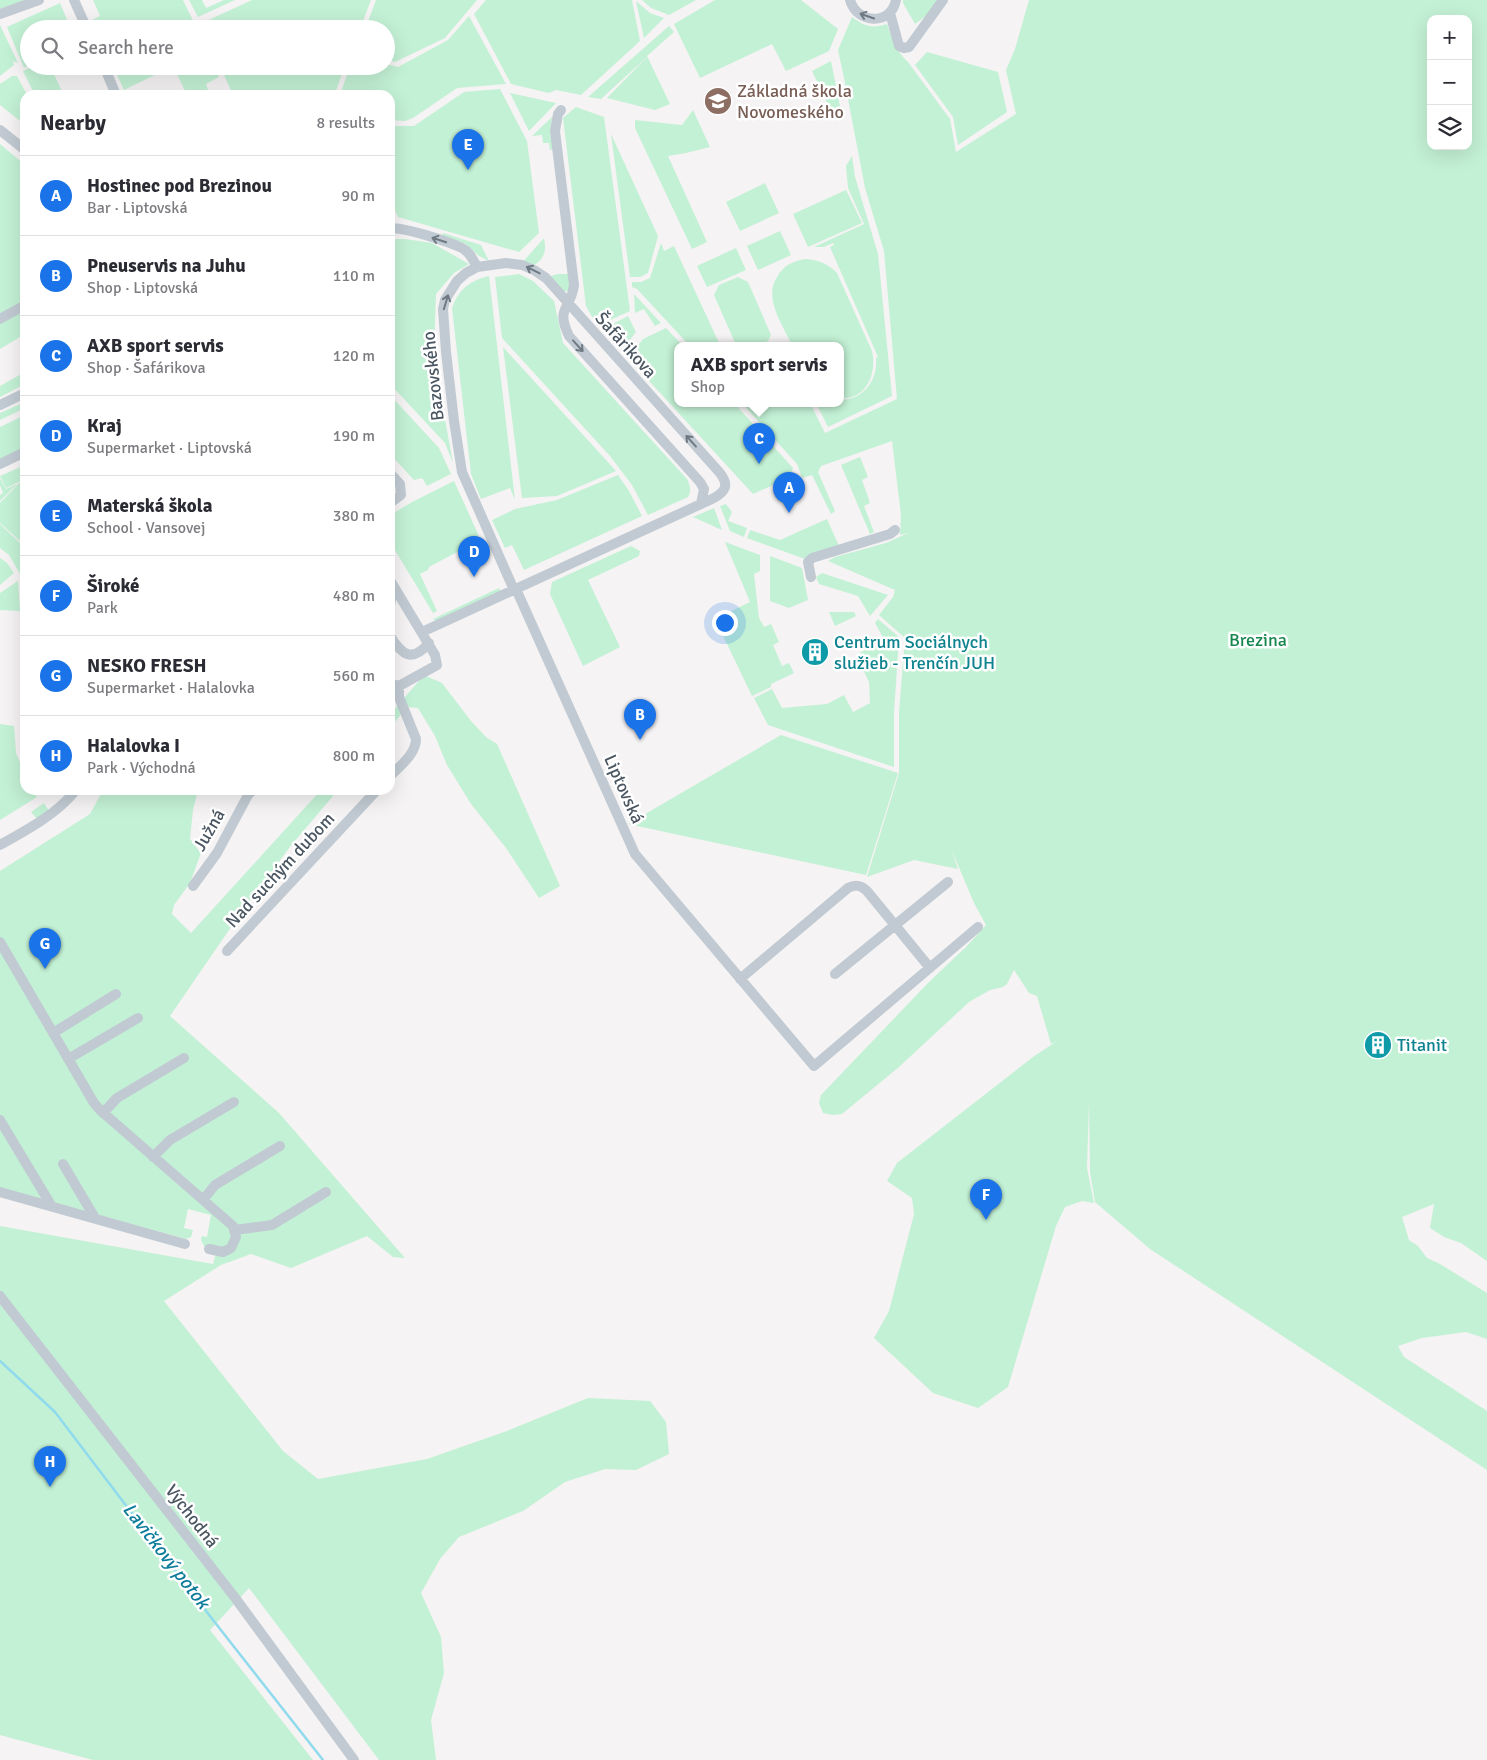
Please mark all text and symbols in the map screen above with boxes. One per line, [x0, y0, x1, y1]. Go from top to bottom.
one-way arrow [860, 11, 875, 20]
map controls [1427, 15, 1472, 150]
button: + [1427, 15, 1472, 60]
search box [20, 20, 395, 75]
icon: search [38, 34, 66, 62]
text: Search here [78, 36, 174, 60]
button: − [1427, 60, 1472, 105]
place label: Základná škola Novomeského [737, 80, 852, 123]
school or university icon: Základná škola Novomeského [703, 86, 733, 116]
button: layers [1427, 105, 1472, 150]
text: Nearby [40, 110, 106, 136]
text: 8 results [316, 113, 375, 133]
pin: E [452, 129, 484, 170]
text: Hostinec pod Brezinou [87, 174, 272, 198]
text: A [51, 186, 61, 206]
text: 90 m [341, 186, 375, 206]
text: Bar · Liptovská [87, 198, 188, 218]
one-way arrow [431, 235, 447, 245]
text: Pneuservis na Juhu [87, 254, 246, 278]
one-way arrow [525, 265, 540, 275]
text: B [51, 266, 61, 286]
text: 110 m [333, 266, 375, 286]
text: Shop · Liptovská [87, 278, 198, 298]
one-way arrow [441, 294, 451, 310]
street label: Šafárikova [591, 307, 661, 383]
street label: Bazovského [417, 330, 449, 422]
text: AXB sport servis [87, 334, 224, 358]
one-way arrow [572, 339, 584, 352]
popup [674, 342, 844, 407]
text: C [51, 346, 61, 366]
text: 120 m [333, 346, 375, 366]
text: AXB sport servis [691, 353, 827, 377]
text: Shop · Šafárikova [87, 358, 206, 378]
text: Shop [691, 377, 725, 397]
text: Kraj [87, 414, 122, 438]
pin: C [743, 423, 775, 464]
text: D [51, 426, 61, 446]
text: 190 m [333, 426, 375, 446]
one-way arrow [685, 435, 697, 448]
text: Supermarket · Liptovská [87, 438, 252, 458]
pin: A [773, 472, 805, 513]
text: Materská škola [87, 494, 212, 518]
text: E [51, 506, 61, 526]
text: 380 m [333, 506, 375, 526]
text: School · Vansovej [87, 518, 205, 538]
pin: D [458, 536, 490, 577]
text: Široké [87, 574, 140, 598]
text: F [52, 586, 60, 606]
text: 480 m [333, 586, 375, 606]
text: Park [87, 598, 118, 618]
your location [712, 610, 738, 636]
park label: Brezina [1229, 629, 1287, 651]
place label: Centrum Sociálnych služieb - Trenčín JUH [834, 631, 995, 674]
building icon: Centrum Sociálnych služieb - Trenčín JUH [800, 637, 830, 667]
text: NESKO FRESH [87, 654, 207, 678]
text: G [51, 666, 61, 686]
text: 560 m [333, 666, 375, 686]
text: Supermarket · Halalovka [87, 678, 255, 698]
pin: B [624, 699, 656, 740]
text: Halalovka I [87, 734, 180, 758]
text: H [51, 746, 61, 766]
text: 800 m [333, 746, 375, 766]
street label: Liptovská [599, 751, 649, 827]
text: Park · Východná [87, 758, 196, 778]
street label: Južná [188, 805, 230, 855]
street label: Nad suchým dubom [221, 808, 339, 932]
pin: G [29, 928, 61, 969]
building icon: Titanit [1363, 1030, 1393, 1060]
place label: Titanit [1397, 1034, 1447, 1056]
pin: F [970, 1179, 1002, 1220]
pin: H [34, 1446, 66, 1487]
street label: Východná [160, 1480, 224, 1552]
water label: Lavičkový potok [117, 1498, 216, 1615]

